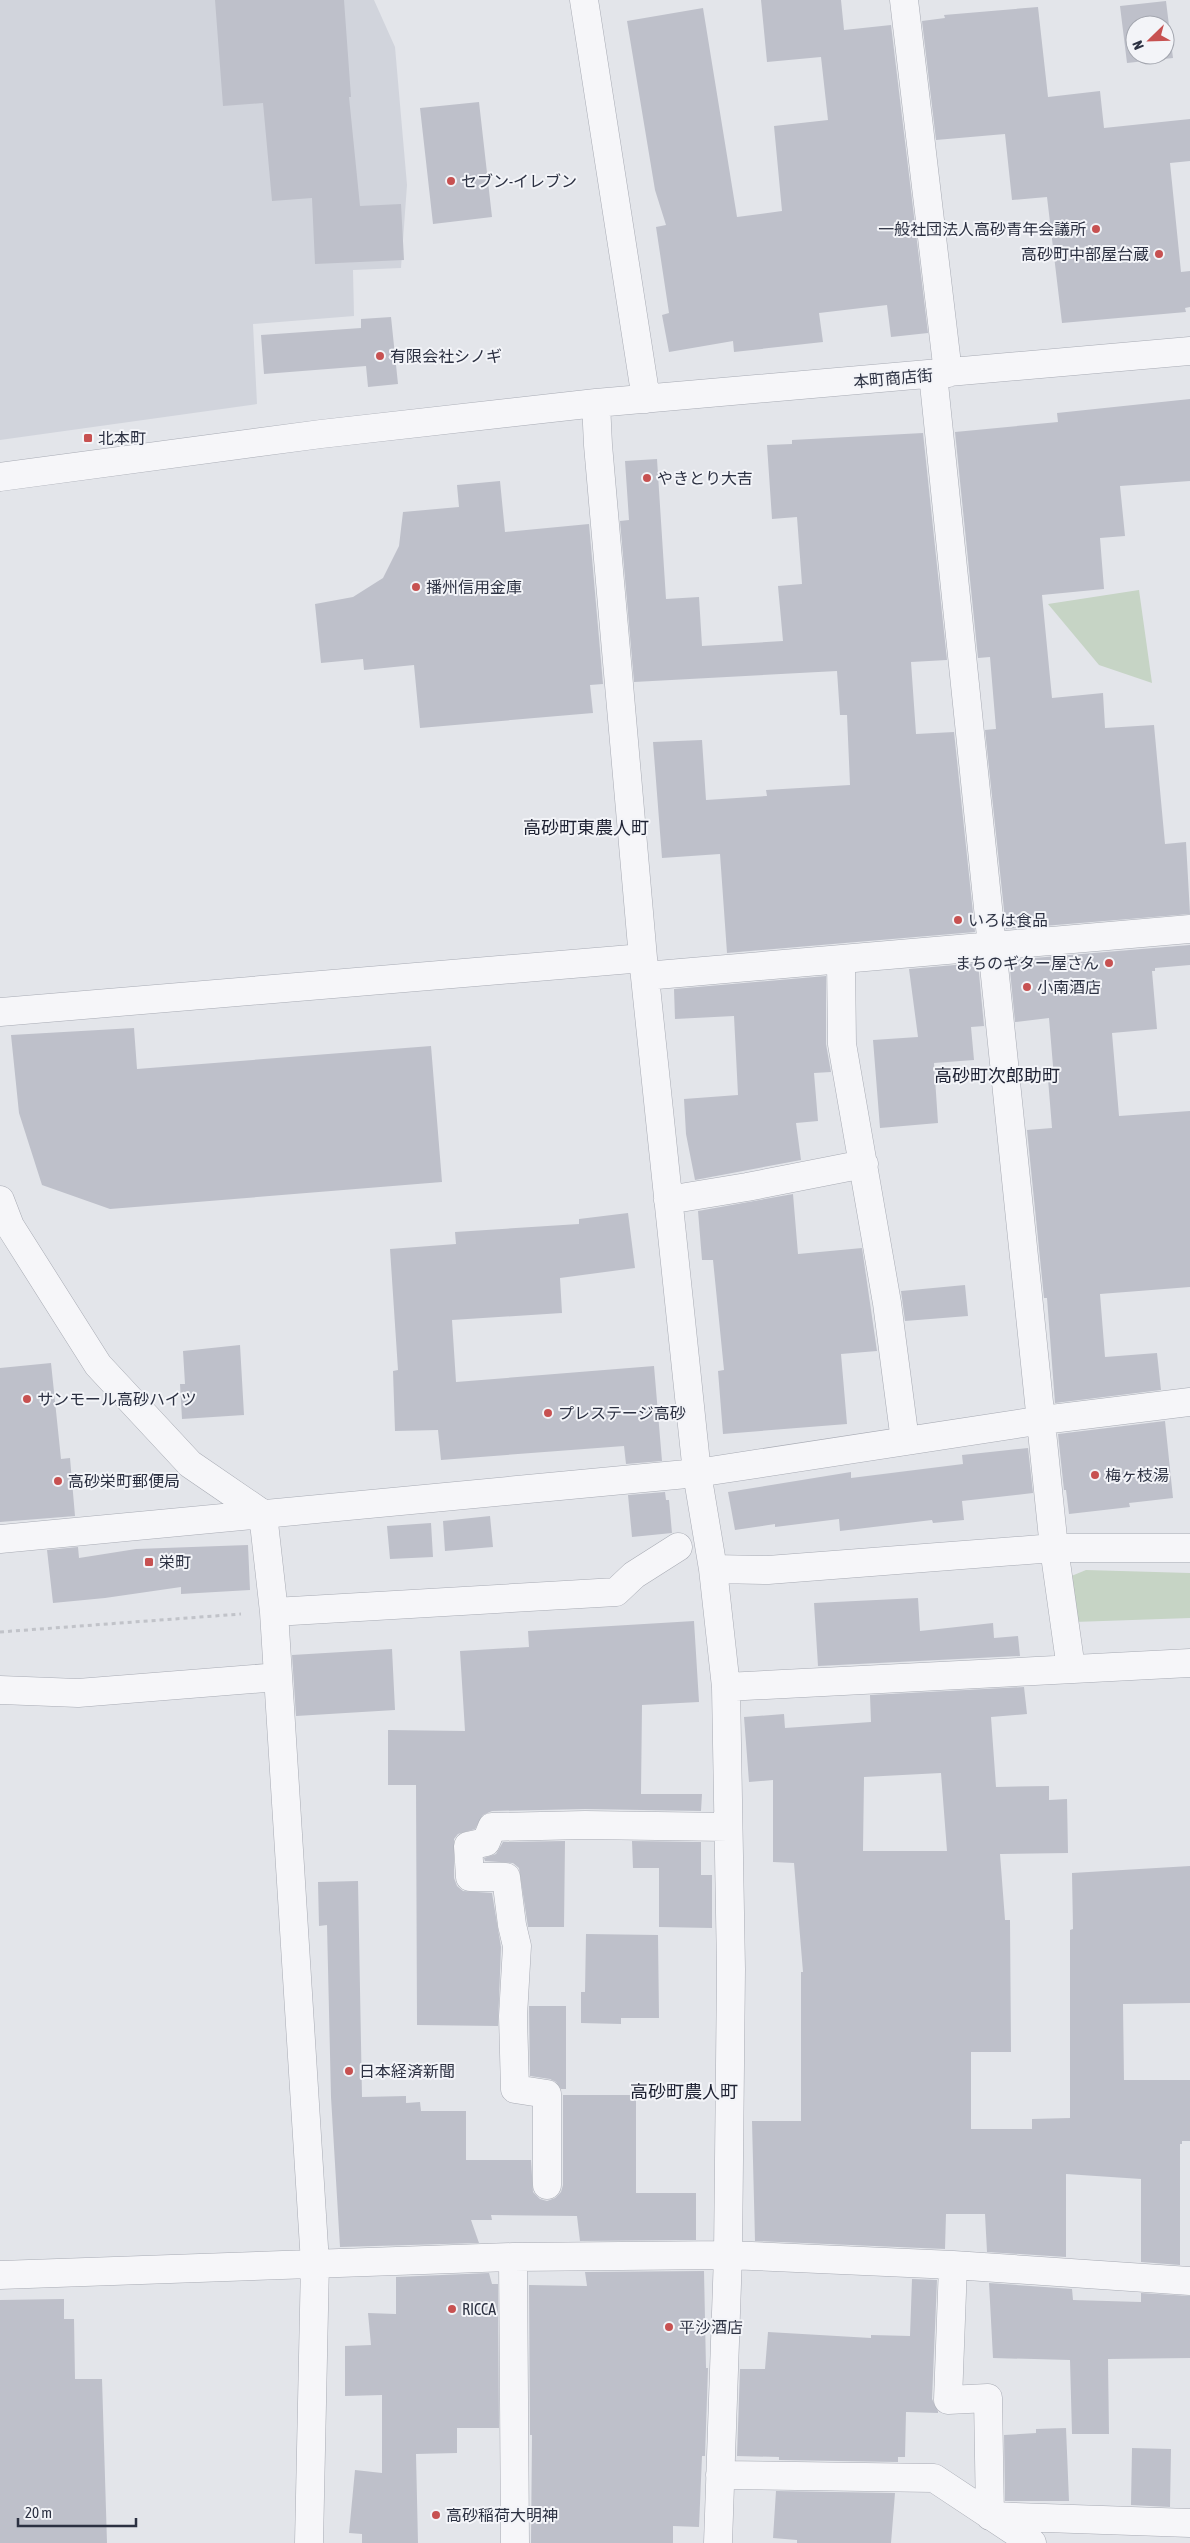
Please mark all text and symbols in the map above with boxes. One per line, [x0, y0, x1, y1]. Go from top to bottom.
north arrow [1125, 15, 1175, 65]
text: N [1129, 38, 1147, 52]
place label: セブン-イレブン [461, 172, 577, 190]
marker: セブン-イレブン [445, 175, 457, 187]
place label: 一般社団法人高砂青年会議所 [878, 220, 1086, 238]
marker: 一般社団法人高砂青年会議所 [1090, 223, 1102, 235]
place label: 高砂町中部屋台蔵 [1021, 245, 1149, 263]
marker: 高砂町中部屋台蔵 [1153, 248, 1165, 260]
place label: 有限会社シノギ [390, 347, 502, 365]
marker: 有限会社シノギ [374, 350, 386, 362]
street label: 本町商店街 [852, 366, 934, 390]
place label: 北本町 [98, 429, 146, 447]
marker: 北本町 [82, 432, 94, 444]
place label: やきとり大吉 [657, 469, 753, 487]
marker: やきとり大吉 [641, 472, 653, 484]
place label: 播州信用金庫 [426, 578, 522, 596]
marker: 播州信用金庫 [410, 581, 422, 593]
district label: 高砂町東農人町 [523, 817, 649, 838]
place label: いろは食品 [968, 911, 1048, 929]
marker: いろは食品 [952, 914, 964, 926]
place label: まちのギター屋さん [955, 954, 1099, 972]
marker: まちのギター屋さん [1103, 957, 1115, 969]
place label: 小南酒店 [1037, 978, 1101, 996]
marker: 小南酒店 [1021, 981, 1033, 993]
district label: 高砂町次郎助町 [934, 1065, 1060, 1086]
place label: サンモール高砂ハイツ [37, 1390, 197, 1408]
marker: サンモール高砂ハイツ [21, 1393, 33, 1405]
place label: プレステージ高砂 [558, 1404, 686, 1422]
marker: プレステージ高砂 [542, 1407, 554, 1419]
place label: 梅ヶ枝湯 [1105, 1466, 1169, 1484]
marker: 梅ヶ枝湯 [1089, 1469, 1101, 1481]
place label: 高砂栄町郵便局 [68, 1472, 180, 1490]
marker: 高砂栄町郵便局 [52, 1475, 64, 1487]
place label: 栄町 [159, 1553, 191, 1571]
marker: 栄町 [143, 1556, 155, 1568]
place label: 日本経済新聞 [359, 2062, 455, 2080]
marker: 日本経済新聞 [343, 2065, 355, 2077]
district label: 高砂町農人町 [630, 2081, 738, 2102]
place label: RICCA [462, 2300, 496, 2318]
marker: RICCA [446, 2303, 458, 2315]
place label: 平沙酒店 [679, 2318, 743, 2336]
marker: 平沙酒店 [663, 2321, 675, 2333]
scale bar [18, 2496, 135, 2528]
text: 20 m [25, 2504, 52, 2521]
place label: 高砂稲荷大明神 [446, 2506, 558, 2524]
marker: 高砂稲荷大明神 [430, 2509, 442, 2521]

